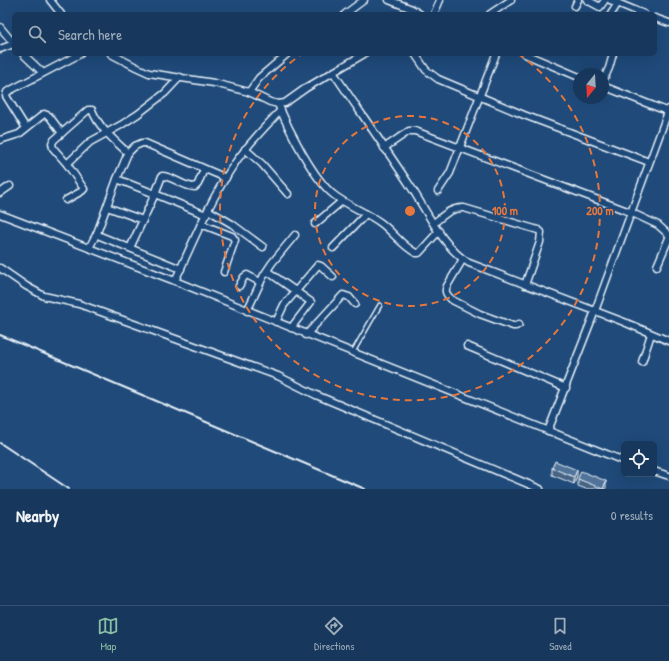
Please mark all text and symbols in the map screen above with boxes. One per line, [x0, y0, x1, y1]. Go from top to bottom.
search box [12, 12, 657, 56]
icon: search [26, 23, 48, 45]
text: Search here [58, 24, 122, 45]
north arrow [573, 68, 609, 104]
text: 100 m [492, 202, 518, 219]
text: 200 m [586, 202, 614, 219]
centre of rings [403, 204, 417, 218]
map controls [621, 441, 657, 477]
button: locate [621, 441, 657, 477]
text: Nearby [16, 504, 59, 527]
text: 0 results [611, 506, 653, 524]
tab: Map [97, 615, 119, 653]
tab: Directions [314, 615, 355, 653]
tab: Saved [549, 615, 572, 653]

